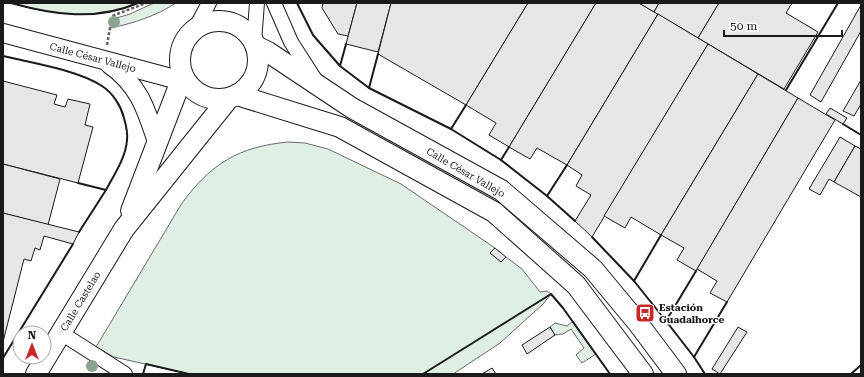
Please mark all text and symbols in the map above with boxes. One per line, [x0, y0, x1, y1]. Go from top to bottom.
scale bar [724, 12, 842, 38]
text: 50 m [730, 19, 757, 33]
street label: Calle César Vallejo [49, 41, 137, 74]
street label: Calle César Vallejo [425, 145, 507, 199]
street label: Calle Castelao [58, 269, 103, 333]
bus stop icon: Estación Guadalhorce [634, 302, 656, 324]
place label: Estación Guadalhorce [659, 302, 724, 325]
north arrow [12, 325, 52, 365]
text: N [28, 329, 37, 342]

